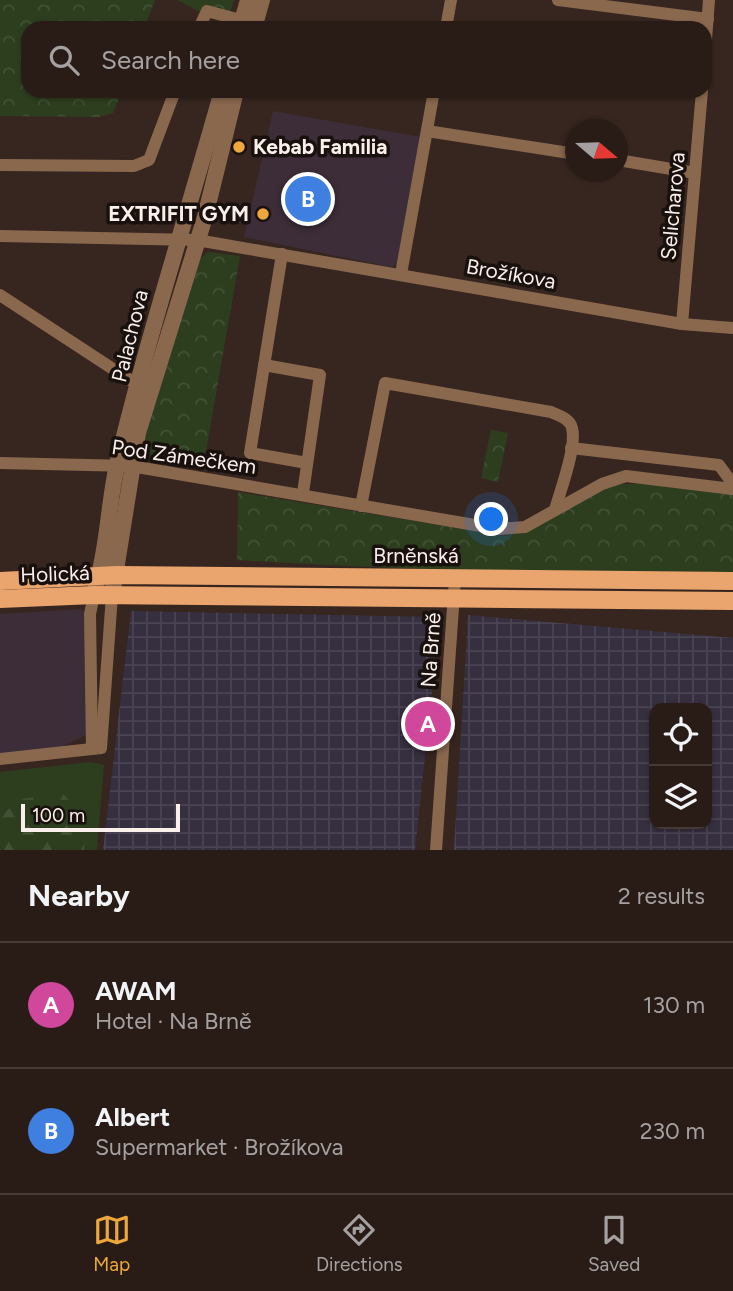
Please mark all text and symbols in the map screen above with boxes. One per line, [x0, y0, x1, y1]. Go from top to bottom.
search box [21, 21, 712, 98]
icon: search [45, 41, 83, 79]
text: Search here [101, 44, 240, 76]
north arrow [565, 119, 628, 182]
place label: Kebab Familia [253, 134, 388, 159]
marker: Kebab Familia [231, 139, 247, 155]
street label: Selicharova [655, 151, 690, 261]
pin: B [285, 173, 331, 225]
place label: EXTRIFIT GYM [108, 201, 249, 226]
marker: EXTRIFIT GYM [255, 206, 271, 222]
street label: Brožíkova [464, 253, 558, 294]
street label: Palachova [106, 287, 153, 385]
street label: Pod Zámečkem [110, 434, 258, 479]
your location [474, 502, 508, 536]
street label: Brněnská [373, 543, 459, 568]
street label: Holická [20, 560, 90, 587]
street label: Na Brně [415, 612, 446, 688]
pin: A [405, 698, 451, 750]
map controls [649, 703, 712, 829]
button: locate [649, 703, 712, 766]
button: layers [649, 766, 712, 829]
scale bar [21, 801, 180, 833]
text: 100 m [32, 804, 85, 827]
text: Nearby [28, 877, 130, 914]
text: 2 results [618, 882, 705, 910]
text: AWAM [95, 975, 176, 1007]
text: A [43, 991, 59, 1019]
text: 130 m [643, 991, 705, 1019]
text: Hotel · Na Brně [95, 1007, 252, 1035]
text: Albert [95, 1101, 170, 1133]
text: B [44, 1117, 58, 1145]
text: 230 m [640, 1117, 705, 1145]
text: Supermarket · Brožíkova [95, 1133, 343, 1161]
tab: Map [93, 1211, 131, 1276]
tab: Directions [316, 1211, 403, 1276]
tab: Saved [588, 1211, 640, 1276]

